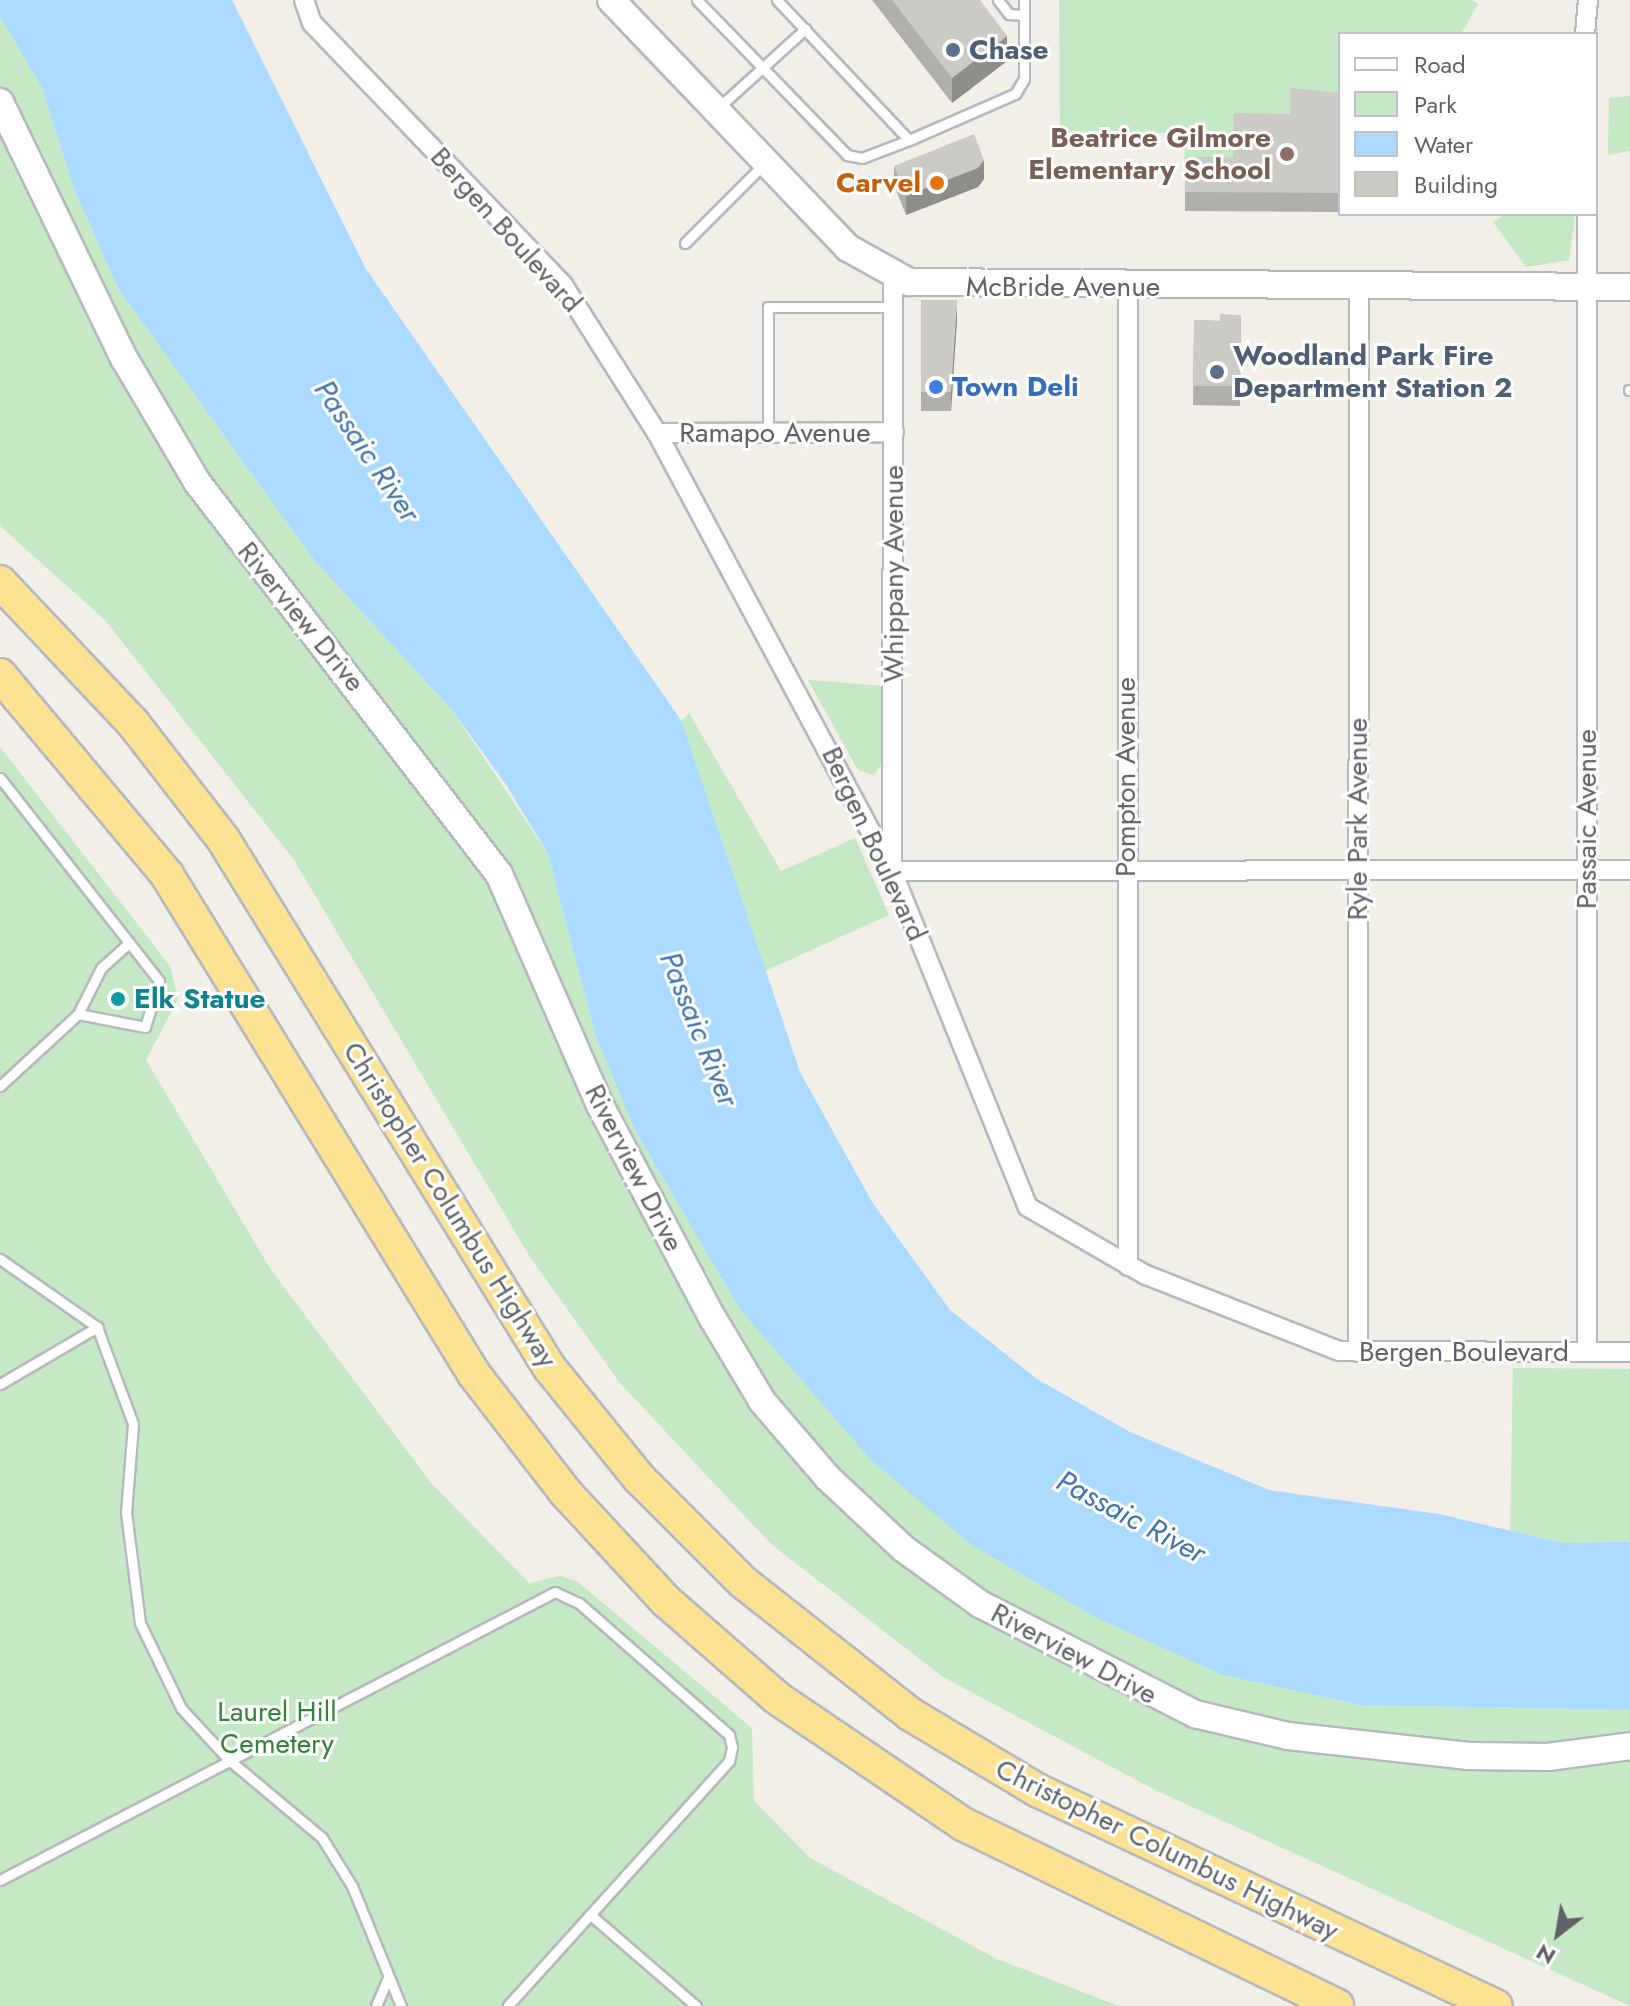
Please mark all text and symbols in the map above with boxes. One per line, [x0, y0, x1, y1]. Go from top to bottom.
legend [1338, 32, 1598, 216]
place label: Chase [969, 33, 1048, 67]
marker: Chase [944, 41, 962, 59]
text: Road [1414, 47, 1466, 82]
text: Park [1414, 87, 1457, 122]
place label: Beatrice Gilmore Elementary School [1028, 121, 1271, 187]
text: Water [1414, 127, 1473, 162]
street label: Bergen Boulevard [423, 141, 589, 319]
marker: Beatrice Gilmore Elementary School [1278, 145, 1296, 163]
place label: Carvel [836, 166, 921, 200]
text: Building [1414, 167, 1498, 202]
marker: Carvel [928, 174, 946, 192]
street label: McBride Avenue [966, 270, 1160, 304]
place label: Woodland Park Fire Department Station 2 [1233, 339, 1512, 405]
marker: Woodland Park Fire Department Station 2 [1208, 363, 1226, 381]
place label: Town Deli [952, 370, 1079, 404]
water label: Passaic River [306, 373, 428, 529]
marker: Town Deli [927, 378, 945, 396]
street label: Ramapo Avenue [679, 416, 871, 450]
street label: Whippany Avenue [877, 465, 911, 683]
street label: Riverview Drive [230, 535, 372, 699]
street label: Pompton Avenue [1109, 677, 1143, 877]
street label: Ryle Park Avenue [1341, 718, 1375, 920]
street label: Passaic Avenue [1570, 729, 1604, 909]
street label: Bergen Boulevard [814, 742, 934, 946]
water label: Passaic River [652, 947, 746, 1111]
place label: Elk Statue [134, 982, 266, 1016]
marker: Elk Statue [109, 990, 127, 1008]
street label: Christopher Columbus Highway [336, 1036, 564, 1374]
street label: Riverview Drive [577, 1079, 691, 1257]
street label: Bergen Boulevard [1359, 1335, 1569, 1369]
water label: Passaic River [1050, 1463, 1212, 1571]
street label: Riverview Drive [985, 1596, 1163, 1712]
park label: Laurel Hill Cemetery [217, 1695, 337, 1761]
street label: Christopher Columbus Highway [990, 1752, 1344, 1948]
north arrow [1518, 1894, 1598, 1974]
text: N [1530, 1936, 1561, 1973]

